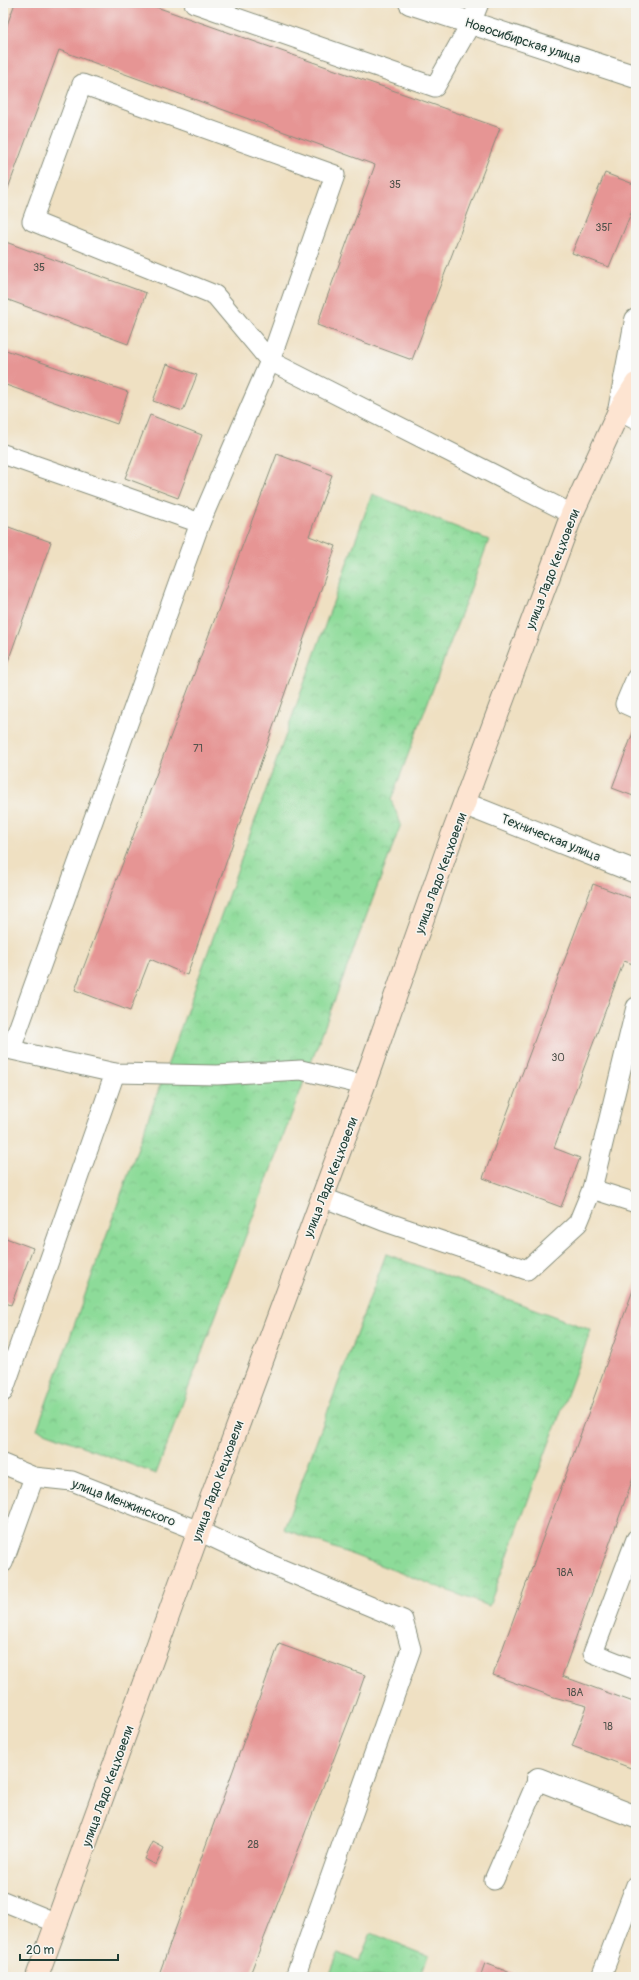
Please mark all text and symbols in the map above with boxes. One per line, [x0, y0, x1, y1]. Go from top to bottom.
street label: Новосибирская улица [463, 15, 583, 67]
house number: 35 [389, 178, 401, 191]
house number: 35Г [595, 221, 613, 234]
house number: 35 [33, 261, 45, 274]
street label: улица Ладо Кецховели [522, 507, 583, 633]
house number: 71 [193, 742, 203, 755]
street label: улица Ладо Кецховели [411, 810, 470, 937]
street label: Техническая улица [498, 811, 603, 865]
house number: 30 [551, 1051, 565, 1064]
street label: улица Ладо Кецховели [300, 1115, 361, 1241]
street label: улица Ладо Кецховели [188, 1418, 247, 1545]
street label: улица Менжинского [69, 1475, 178, 1530]
house number: 18А [557, 1566, 573, 1579]
house number: 18А [567, 1686, 583, 1699]
house number: 18 [603, 1720, 613, 1733]
street label: улица Ладо Кецховели [78, 1723, 137, 1850]
house number: 28 [247, 1838, 259, 1851]
scale bar [20, 1936, 118, 1962]
text: 20 m [26, 1943, 55, 1958]

